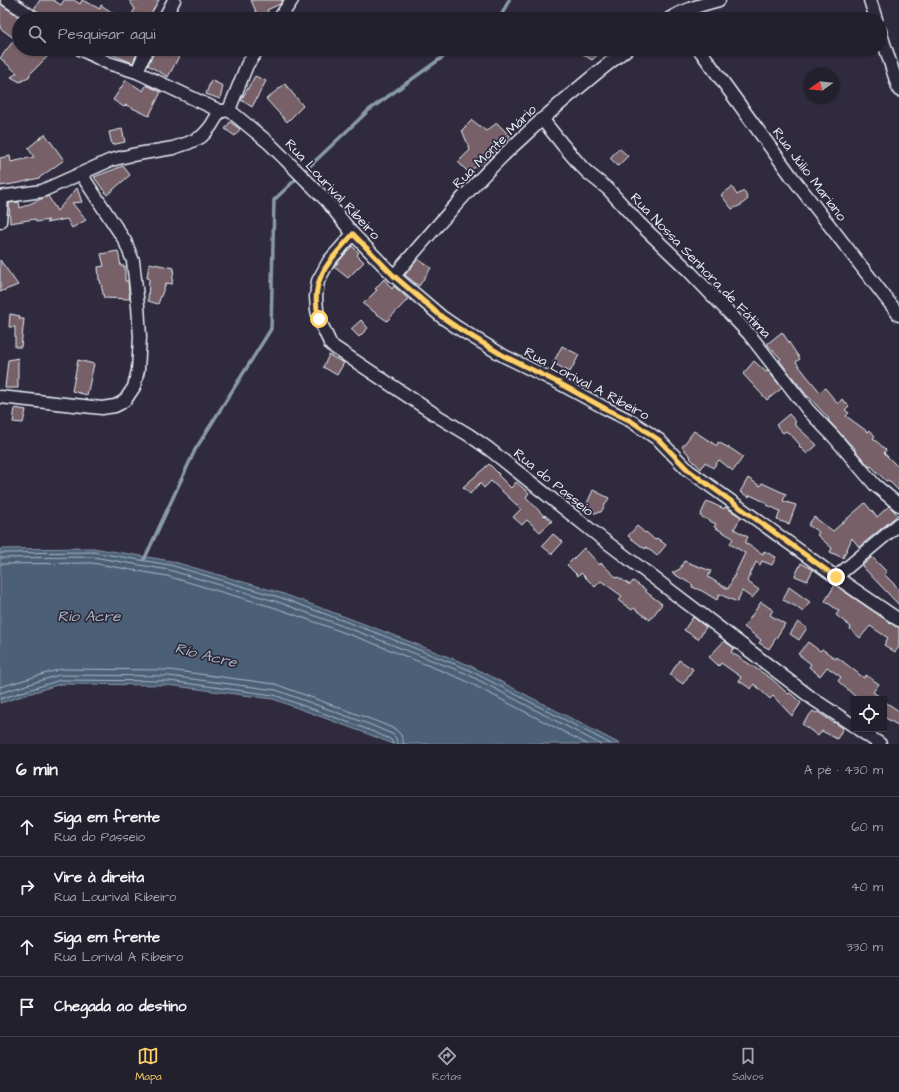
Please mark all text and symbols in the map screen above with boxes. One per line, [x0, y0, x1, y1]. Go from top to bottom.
search box [12, 12, 887, 56]
icon: search [26, 23, 48, 45]
text: Pesquisar aqui [58, 24, 155, 45]
north arrow [803, 68, 839, 104]
street label: Rua Monte Mário [448, 100, 541, 193]
street label: Rua Júlio Mariano [767, 124, 851, 226]
street label: Rua Lourival Ribeiro [280, 135, 385, 245]
street label: Rua Nossa Senhora de Fátima [625, 189, 775, 343]
route start [310, 310, 328, 328]
street label: Rua Lorival A Ribeiro [520, 342, 653, 425]
street label: Rua do Passeio [509, 444, 598, 522]
route end [827, 568, 845, 586]
water label: Rio Acre [58, 606, 121, 627]
water label: Río Acre [173, 638, 240, 673]
map controls [851, 696, 887, 732]
button: locate [851, 696, 887, 732]
text: 6 min [16, 758, 58, 782]
text: A pé · 430 m [804, 761, 883, 779]
text: Siga em frente [54, 807, 160, 828]
icon: ahead [16, 816, 38, 838]
text: 60 m [851, 818, 883, 836]
text: Rua do Passeio [54, 828, 145, 846]
text: Vire à direita [54, 867, 144, 888]
icon: right [16, 876, 38, 898]
text: 40 m [851, 878, 883, 896]
text: Rua Lourival Ribeiro [54, 888, 176, 906]
text: Siga em frente [54, 927, 160, 948]
icon: ahead [16, 936, 38, 958]
text: 330 m [846, 938, 883, 956]
text: Rua Lorival A Ribeiro [54, 948, 183, 966]
icon: arrive [16, 996, 38, 1018]
text: Chegada ao destino [54, 996, 187, 1017]
tab: Mapa [135, 1045, 162, 1084]
tab: Rotas [432, 1045, 462, 1084]
tab: Salvos [732, 1045, 764, 1084]

